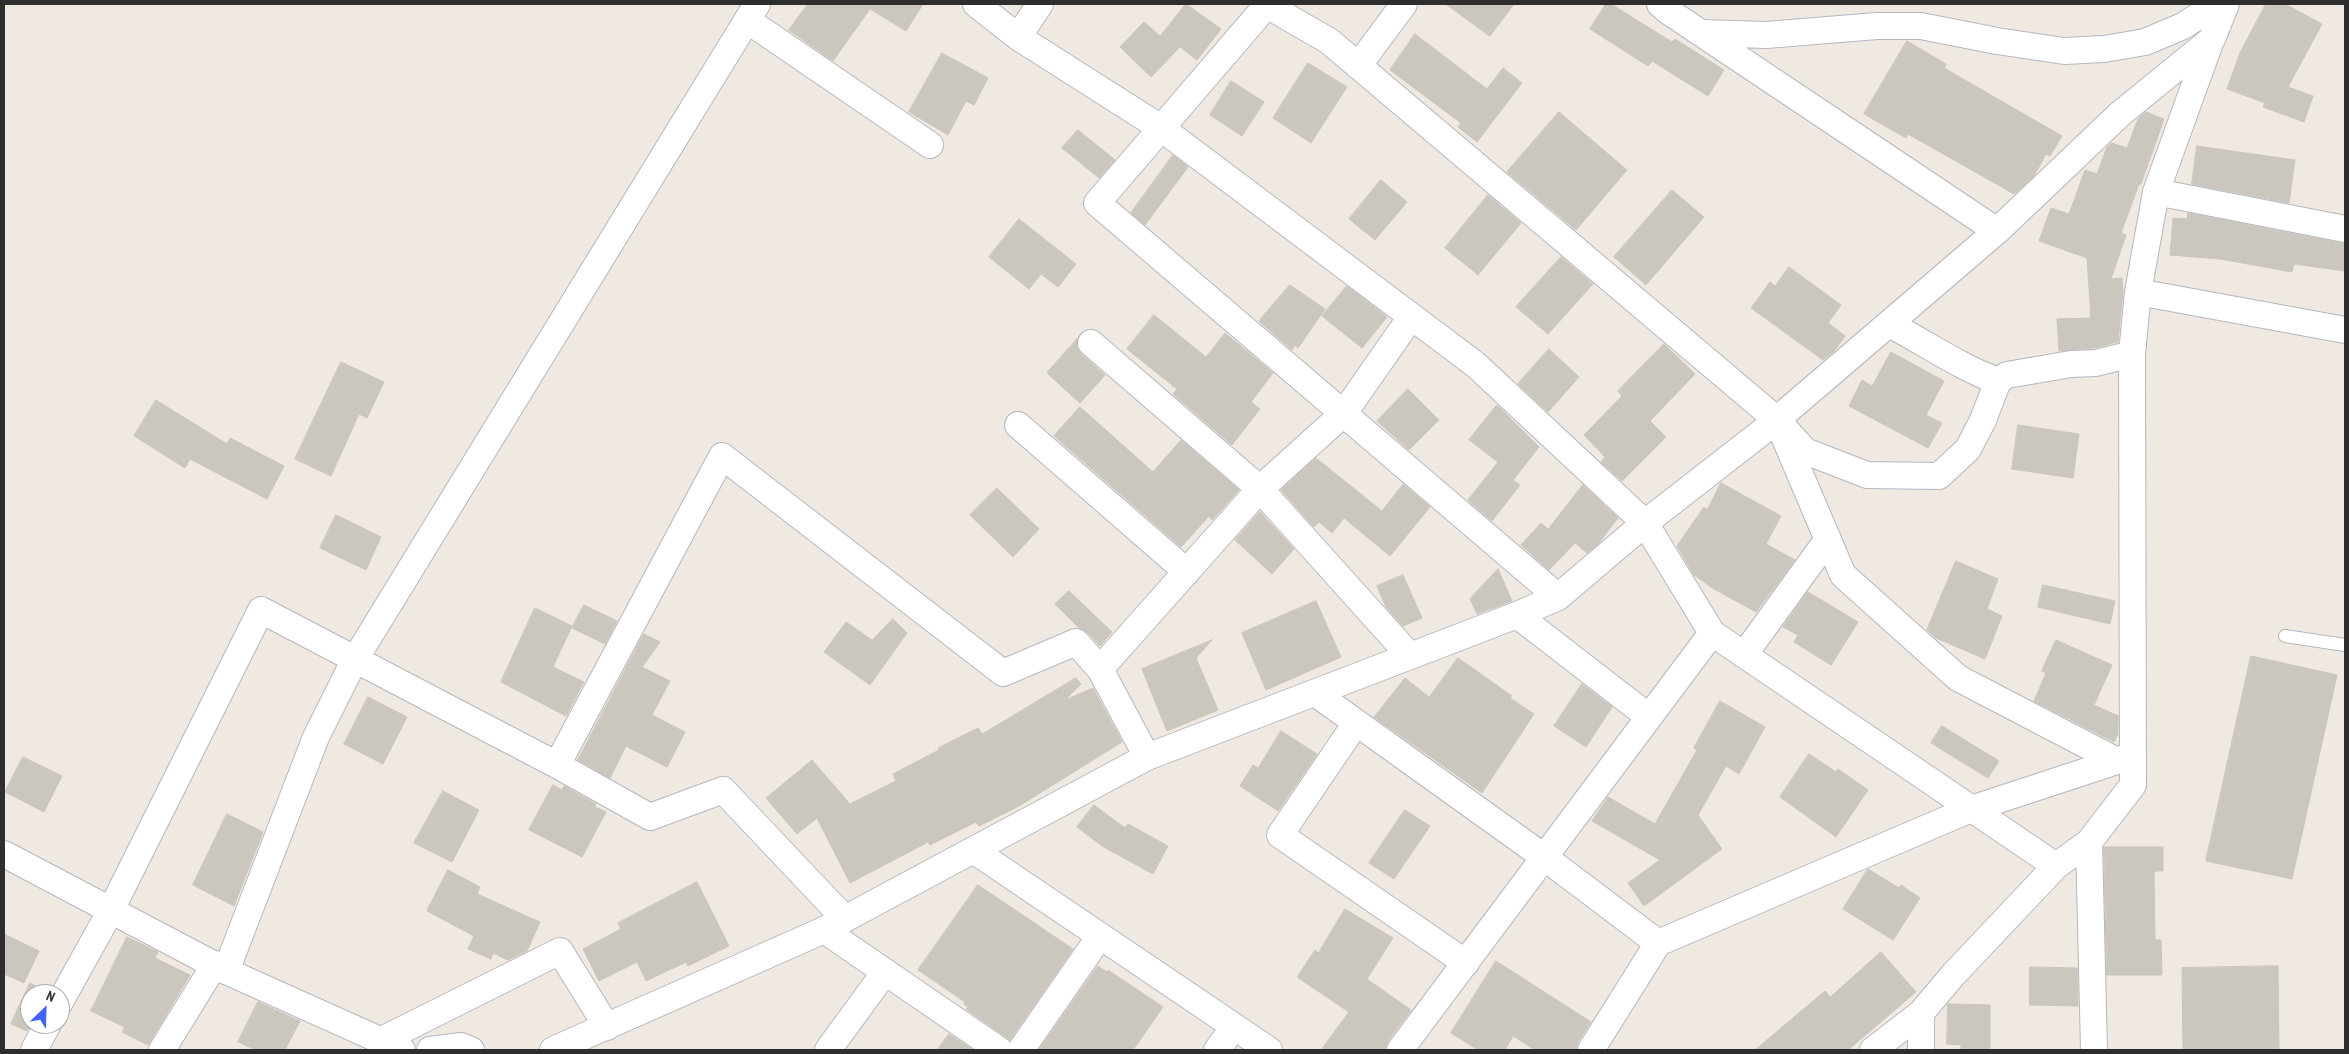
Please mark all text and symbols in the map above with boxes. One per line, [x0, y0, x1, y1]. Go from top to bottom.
north arrow [20, 984, 70, 1034]
text: N [44, 986, 58, 1006]

